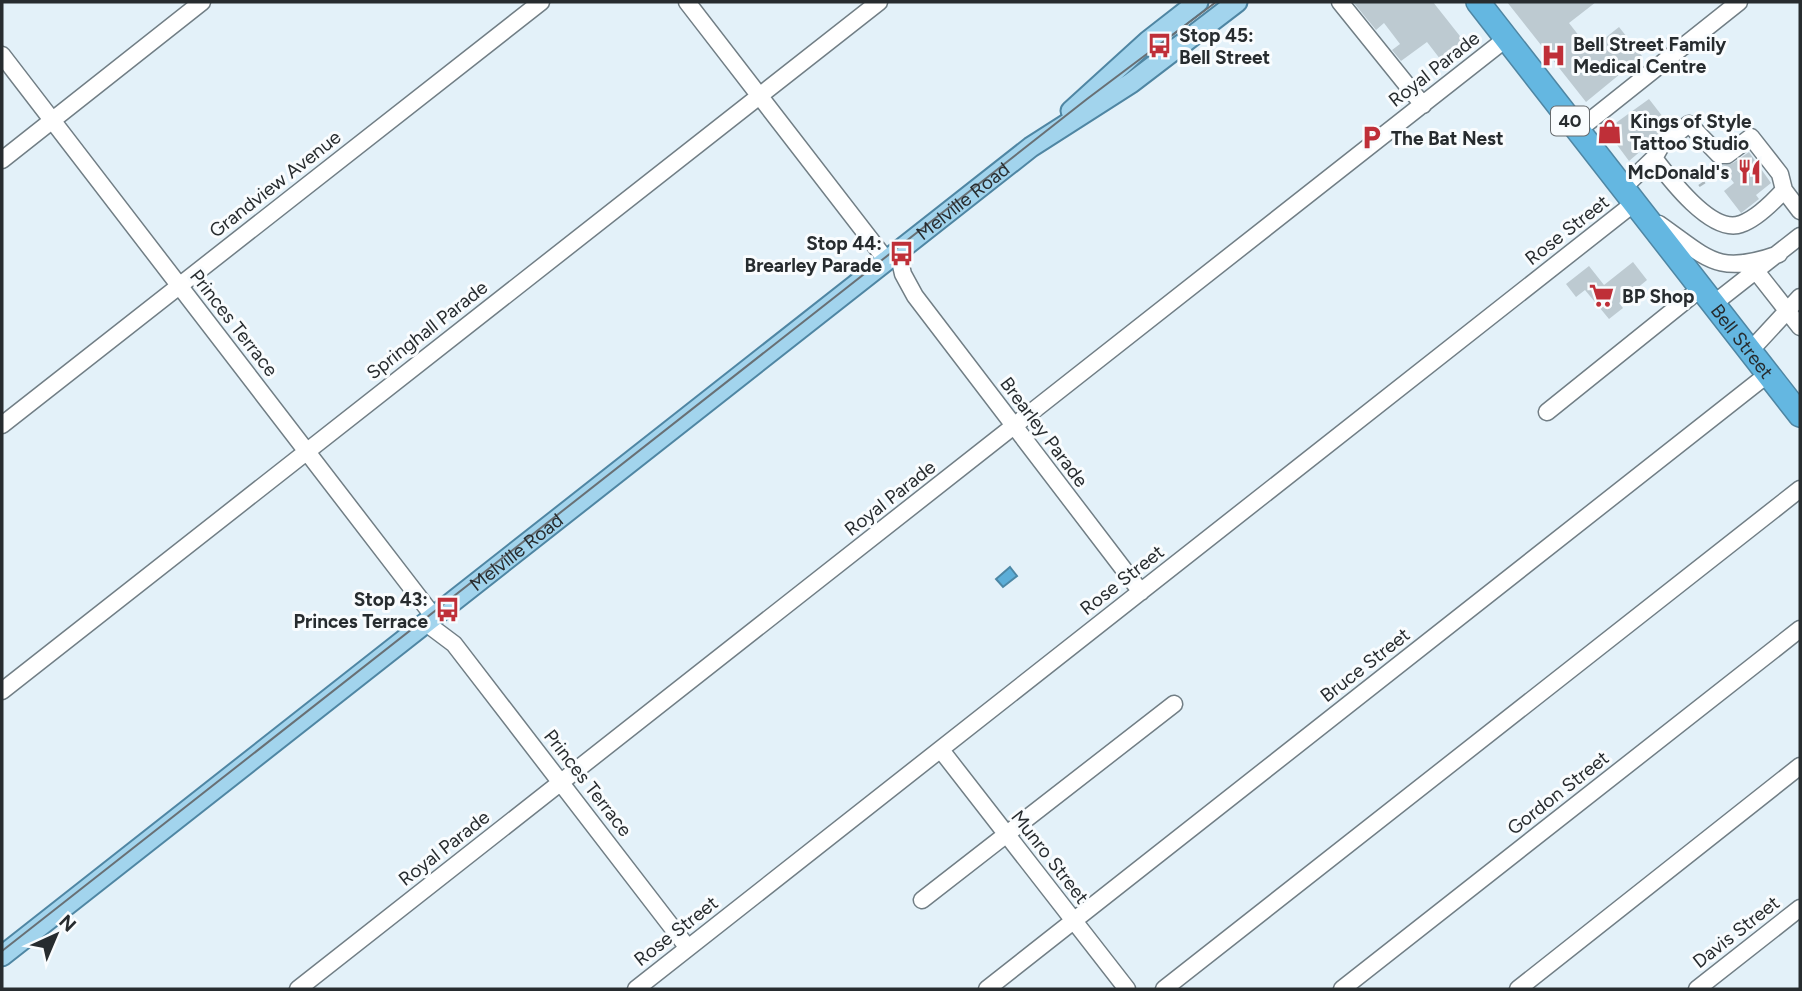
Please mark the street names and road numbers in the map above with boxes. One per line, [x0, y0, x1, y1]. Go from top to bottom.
street label: Royal Parade [1384, 26, 1484, 112]
road number: 40 [1551, 106, 1589, 136]
street label: Grandview Avenue [205, 126, 345, 242]
street label: Melville Road [911, 157, 1014, 244]
street label: Rose Street [1521, 190, 1613, 270]
street label: Princes Terrace [185, 265, 283, 381]
street label: Springhall Parade [362, 276, 492, 384]
street label: Bell Street [1706, 299, 1779, 383]
street label: Brearley Parade [995, 373, 1093, 491]
street label: Royal Parade [840, 455, 940, 541]
street label: Melville Road [465, 508, 567, 596]
street label: Rose Street [1076, 540, 1168, 620]
street label: Bruce Street [1316, 623, 1414, 707]
street label: Princes Terrace [539, 725, 637, 841]
street label: Gordon Street [1503, 746, 1613, 840]
street label: Royal Parade [394, 805, 494, 891]
street label: Munro Street [1006, 806, 1094, 908]
street label: Rose Street [630, 891, 722, 971]
street label: Davis Street [1688, 891, 1784, 973]

